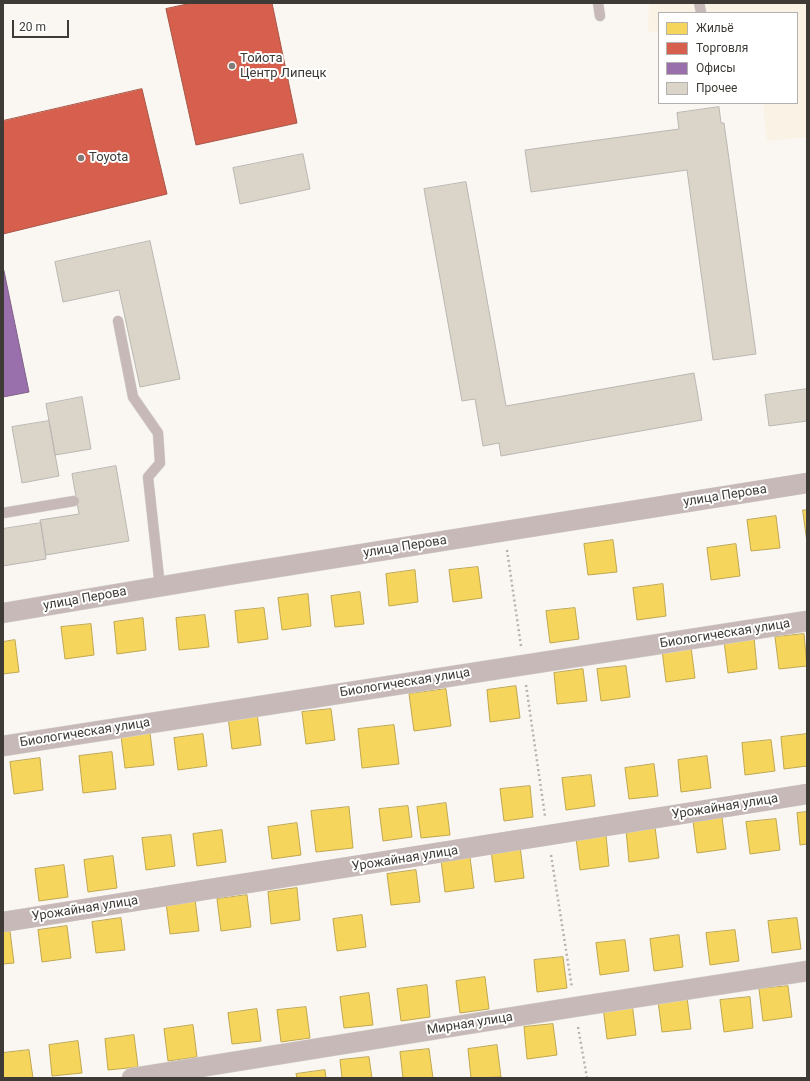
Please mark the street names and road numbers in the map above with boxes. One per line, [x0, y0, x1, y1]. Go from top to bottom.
street label: улица Перова [682, 482, 768, 510]
street label: улица Перова [362, 533, 448, 561]
street label: улица Перова [42, 584, 128, 614]
street label: Биологическая улица [659, 616, 791, 652]
street label: Биологическая улица [339, 665, 471, 701]
street label: Биологическая улица [19, 715, 151, 751]
street label: Урожайная улица [671, 791, 779, 823]
street label: Урожайная улица [351, 843, 459, 875]
street label: Урожайная улица [31, 893, 139, 925]
street label: Мирная улица [426, 1010, 514, 1038]

